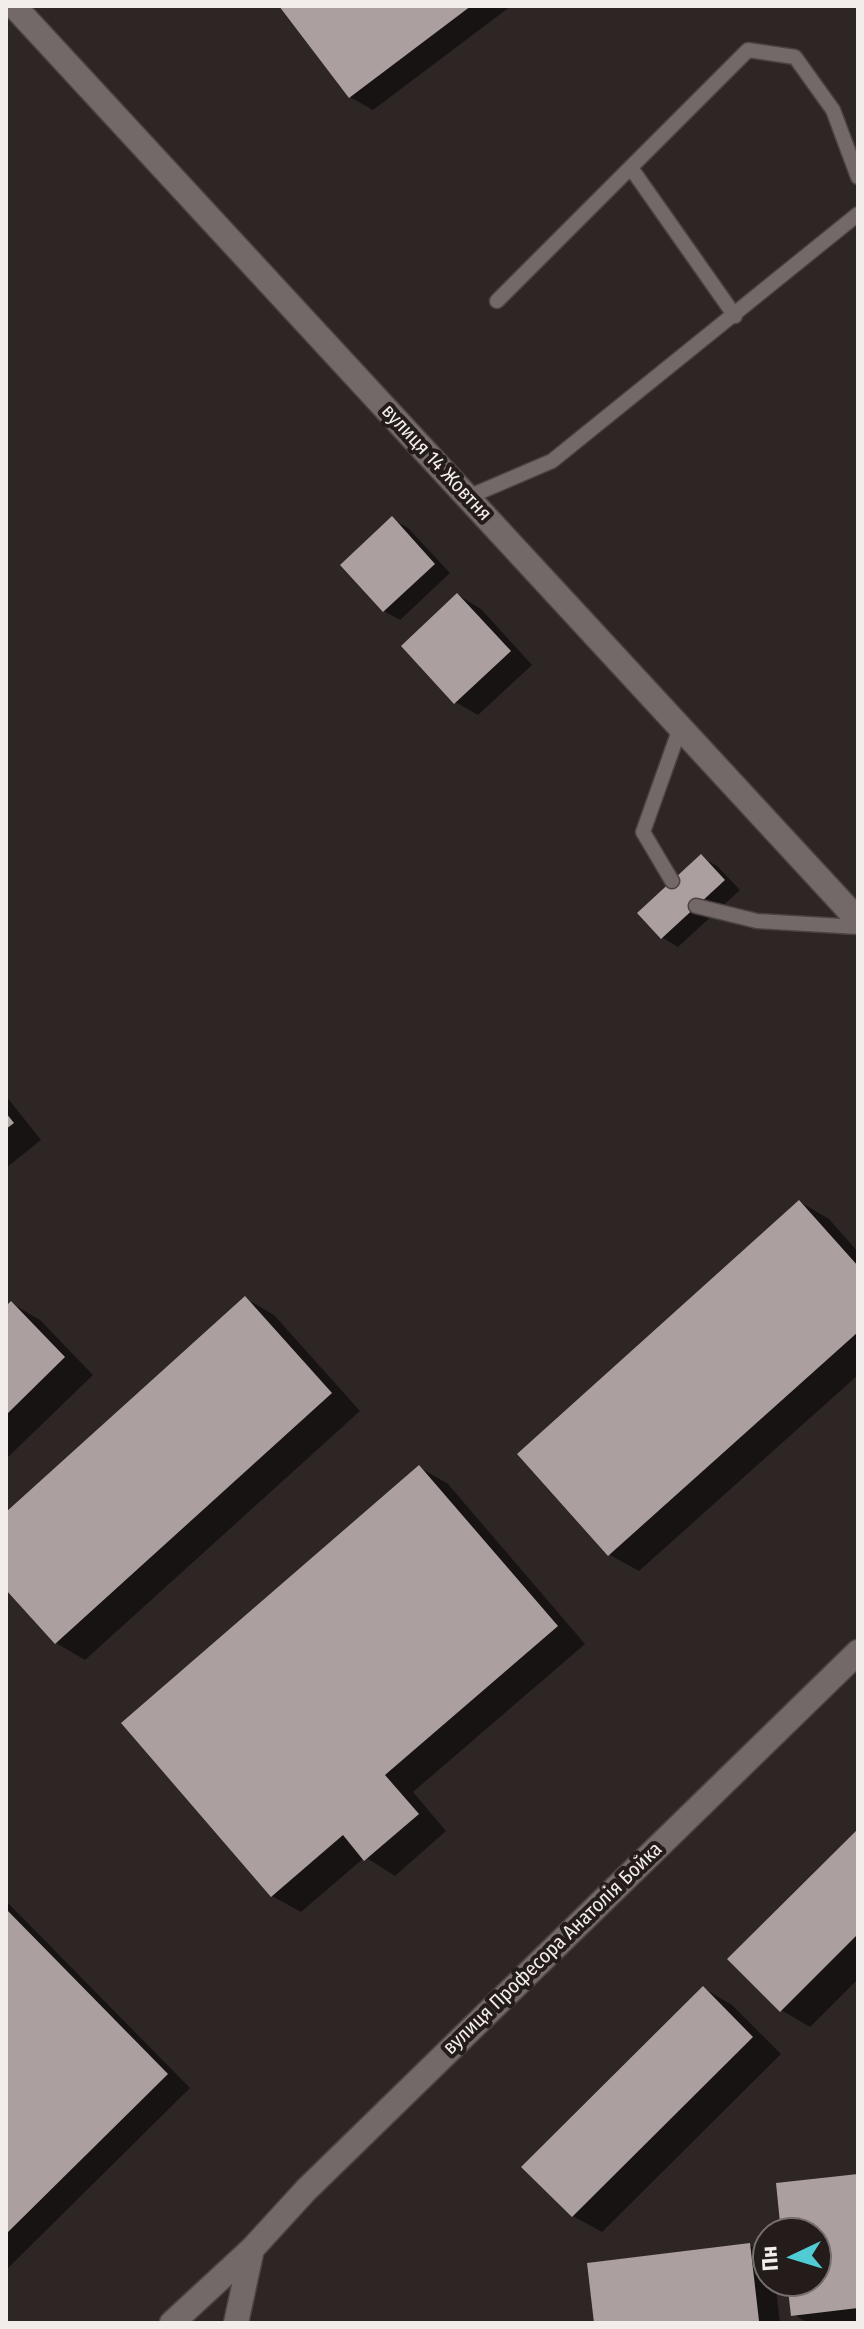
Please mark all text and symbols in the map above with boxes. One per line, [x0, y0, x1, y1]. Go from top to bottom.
street label: вулиця 14 Жовтня [376, 400, 496, 526]
street label: вулиця Професора Анатолія Бойка [438, 1838, 668, 2060]
north arrow [752, 2217, 832, 2297]
text: Пн [755, 2245, 784, 2272]

